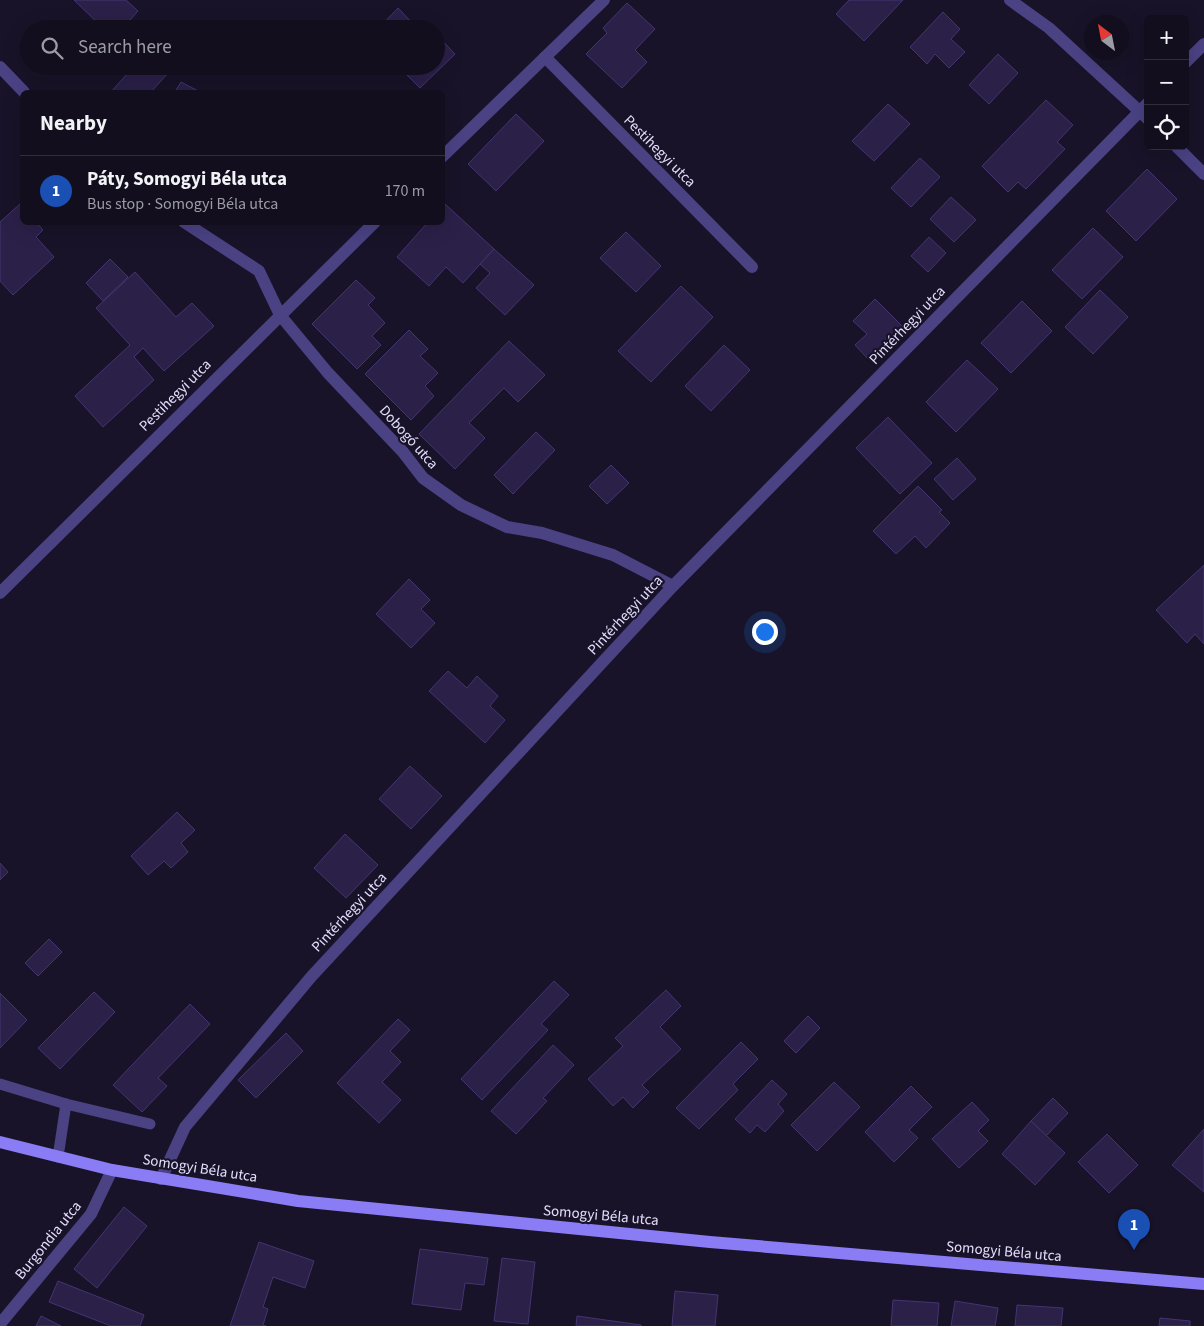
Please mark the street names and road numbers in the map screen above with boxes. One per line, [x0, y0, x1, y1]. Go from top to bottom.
street label: Pestihegyi utca [619, 111, 700, 192]
street label: Pintérhegyi utca [864, 281, 950, 369]
street label: Pestihegyi utca [135, 355, 216, 436]
street label: Dobogó utca [374, 401, 443, 474]
street label: Pintérhegyi utca [583, 571, 668, 660]
street label: Pintérhegyi utca [307, 868, 392, 957]
street label: Somogyi Béla utca [141, 1149, 259, 1188]
street label: Burgondia utca [10, 1197, 87, 1284]
street label: Somogyi Béla utca [542, 1200, 660, 1231]
street label: Somogyi Béla utca [945, 1236, 1063, 1267]

